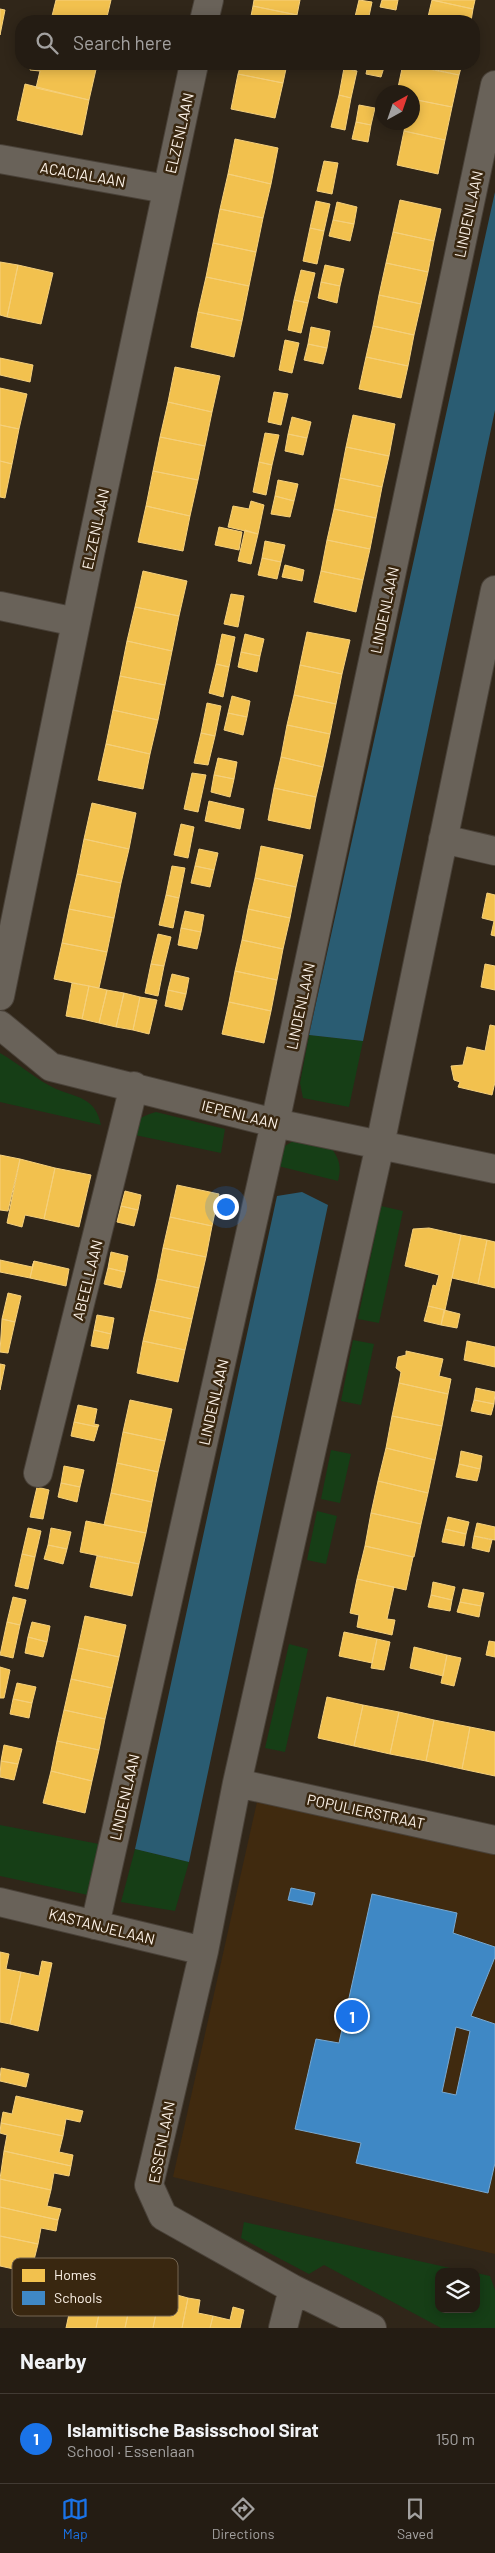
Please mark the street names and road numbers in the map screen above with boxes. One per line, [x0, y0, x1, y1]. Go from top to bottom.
street label: ELZENLAAN [161, 91, 197, 175]
street label: ACACIALAAN [39, 158, 127, 190]
street label: LINDENLAAN [450, 169, 486, 259]
street label: ELZENLAAN [78, 487, 112, 571]
street label: LINDENLAAN [366, 565, 402, 655]
street label: LINDENLAAN [282, 961, 318, 1051]
street label: IEPENLAAN [200, 1096, 280, 1132]
street label: ABEELLAAN [68, 1238, 106, 1322]
street label: LINDENLAAN [194, 1357, 232, 1447]
street label: LINDENLAAN [105, 1752, 143, 1842]
street label: POPULIERSTRAAT [305, 1790, 427, 1832]
street label: KASTANJELAAN [47, 1904, 157, 1948]
street label: ESSENLAAN [144, 2099, 178, 2185]

